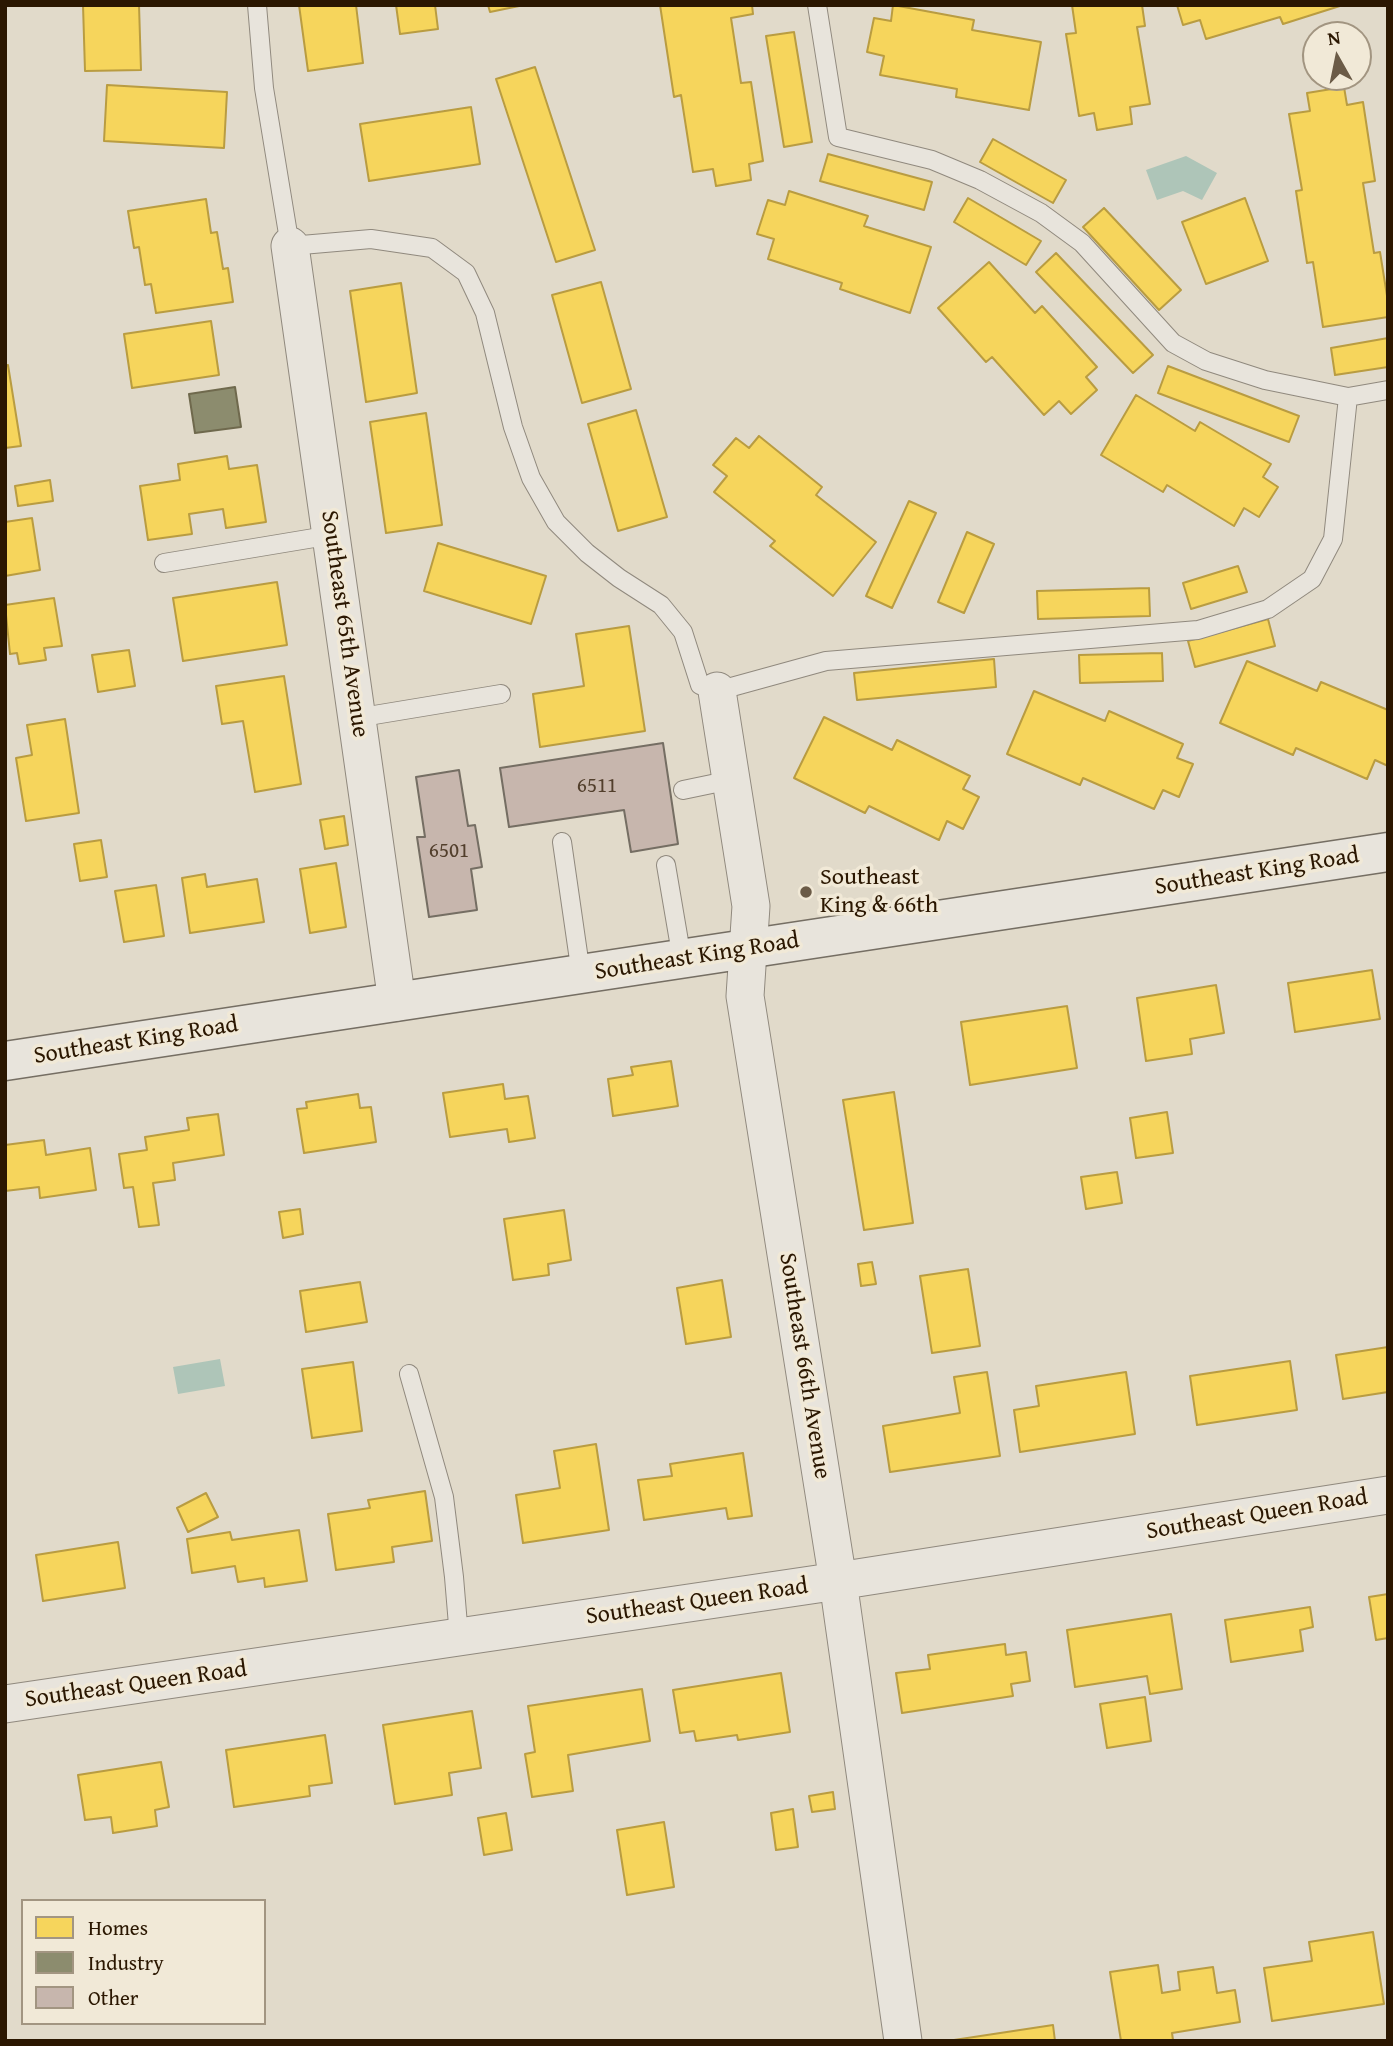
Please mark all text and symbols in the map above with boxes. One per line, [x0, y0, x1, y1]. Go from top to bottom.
north arrow [1302, 21, 1372, 91]
text: N [1326, 22, 1342, 52]
street label: Southeast 65th Avenue [314, 509, 374, 739]
house number: 6511 [577, 774, 617, 800]
house number: 6501 [429, 839, 469, 865]
street label: Southeast King Road [1153, 842, 1361, 902]
place label: Southeast King & 66th [820, 864, 938, 920]
marker: Southeast King & 66th [798, 884, 814, 900]
street label: Southeast King Road [593, 927, 801, 987]
street label: Southeast King Road [32, 1011, 240, 1071]
street label: Southeast 66th Avenue [772, 1251, 836, 1481]
street label: Southeast Queen Road [1144, 1483, 1370, 1547]
street label: Southeast Queen Road [584, 1572, 810, 1632]
street label: Southeast Queen Road [23, 1655, 249, 1715]
legend [21, 1899, 266, 2025]
text: Homes [88, 1912, 148, 1943]
text: Industry [88, 1947, 164, 1978]
text: Other [88, 1982, 138, 2013]

